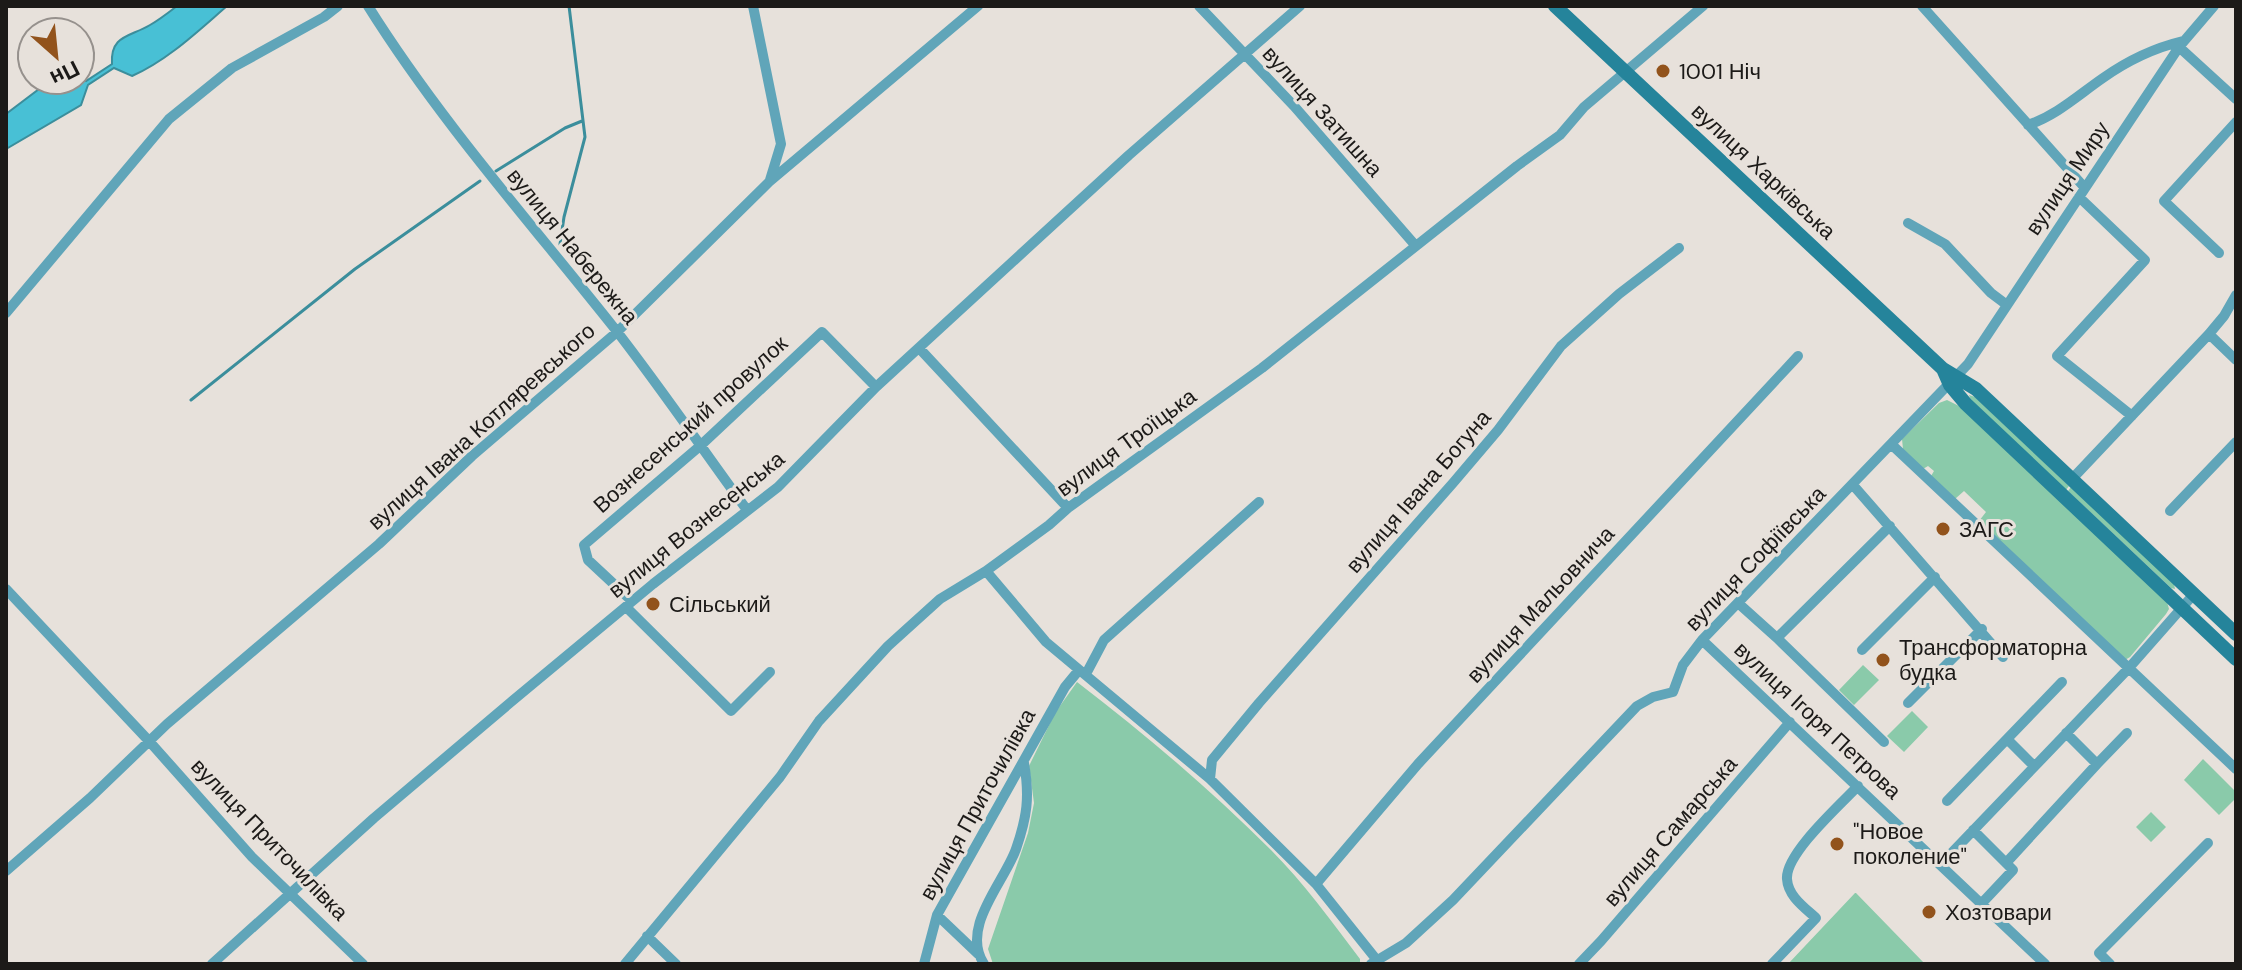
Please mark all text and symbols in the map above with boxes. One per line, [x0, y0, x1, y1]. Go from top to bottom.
north arrow [16, 16, 96, 96]
street label: вулиця Затишна [1256, 40, 1390, 184]
text: Пн [45, 54, 84, 93]
place label: 1001 Ніч [1679, 57, 1761, 86]
marker: 1001 Ніч [1654, 62, 1672, 80]
street label: вулиця Харківська [1685, 97, 1843, 246]
street label: вулиця Миру [2019, 116, 2116, 241]
street label: вулиця Набережна [501, 162, 645, 331]
street label: вулиця Івана Котляревського [361, 316, 601, 536]
street label: Вознесенський провулок [587, 329, 794, 519]
street label: вулиця Троїцька [1050, 381, 1203, 503]
street label: вулиця Івана Богуна [1339, 403, 1498, 579]
street label: вулиця Вознесенська [602, 444, 791, 604]
street label: вулиця Софіївська [1679, 479, 1833, 637]
place label: ЗАГС [1959, 515, 2014, 544]
street label: вулиця Мальовнича [1460, 519, 1621, 689]
marker: ЗАГС [1934, 520, 1952, 538]
place label: Сільський [669, 590, 771, 619]
marker: Сільський [644, 595, 662, 613]
place label: Трансформаторна будка [1899, 633, 2088, 687]
street label: вулиця Ігоря Петрова [1728, 635, 1908, 806]
marker: Трансформаторна будка [1874, 651, 1892, 669]
street label: вулиця Приточилівка [913, 703, 1043, 905]
street label: вулиця Самарська [1597, 750, 1744, 913]
street label: вулиця Приточилівка [185, 752, 355, 927]
place label: "Новое поколение" [1853, 817, 1967, 871]
marker: "Новое поколение" [1828, 835, 1846, 853]
place label: Хозтовари [1945, 898, 2052, 927]
marker: Хозтовари [1920, 903, 1938, 921]

